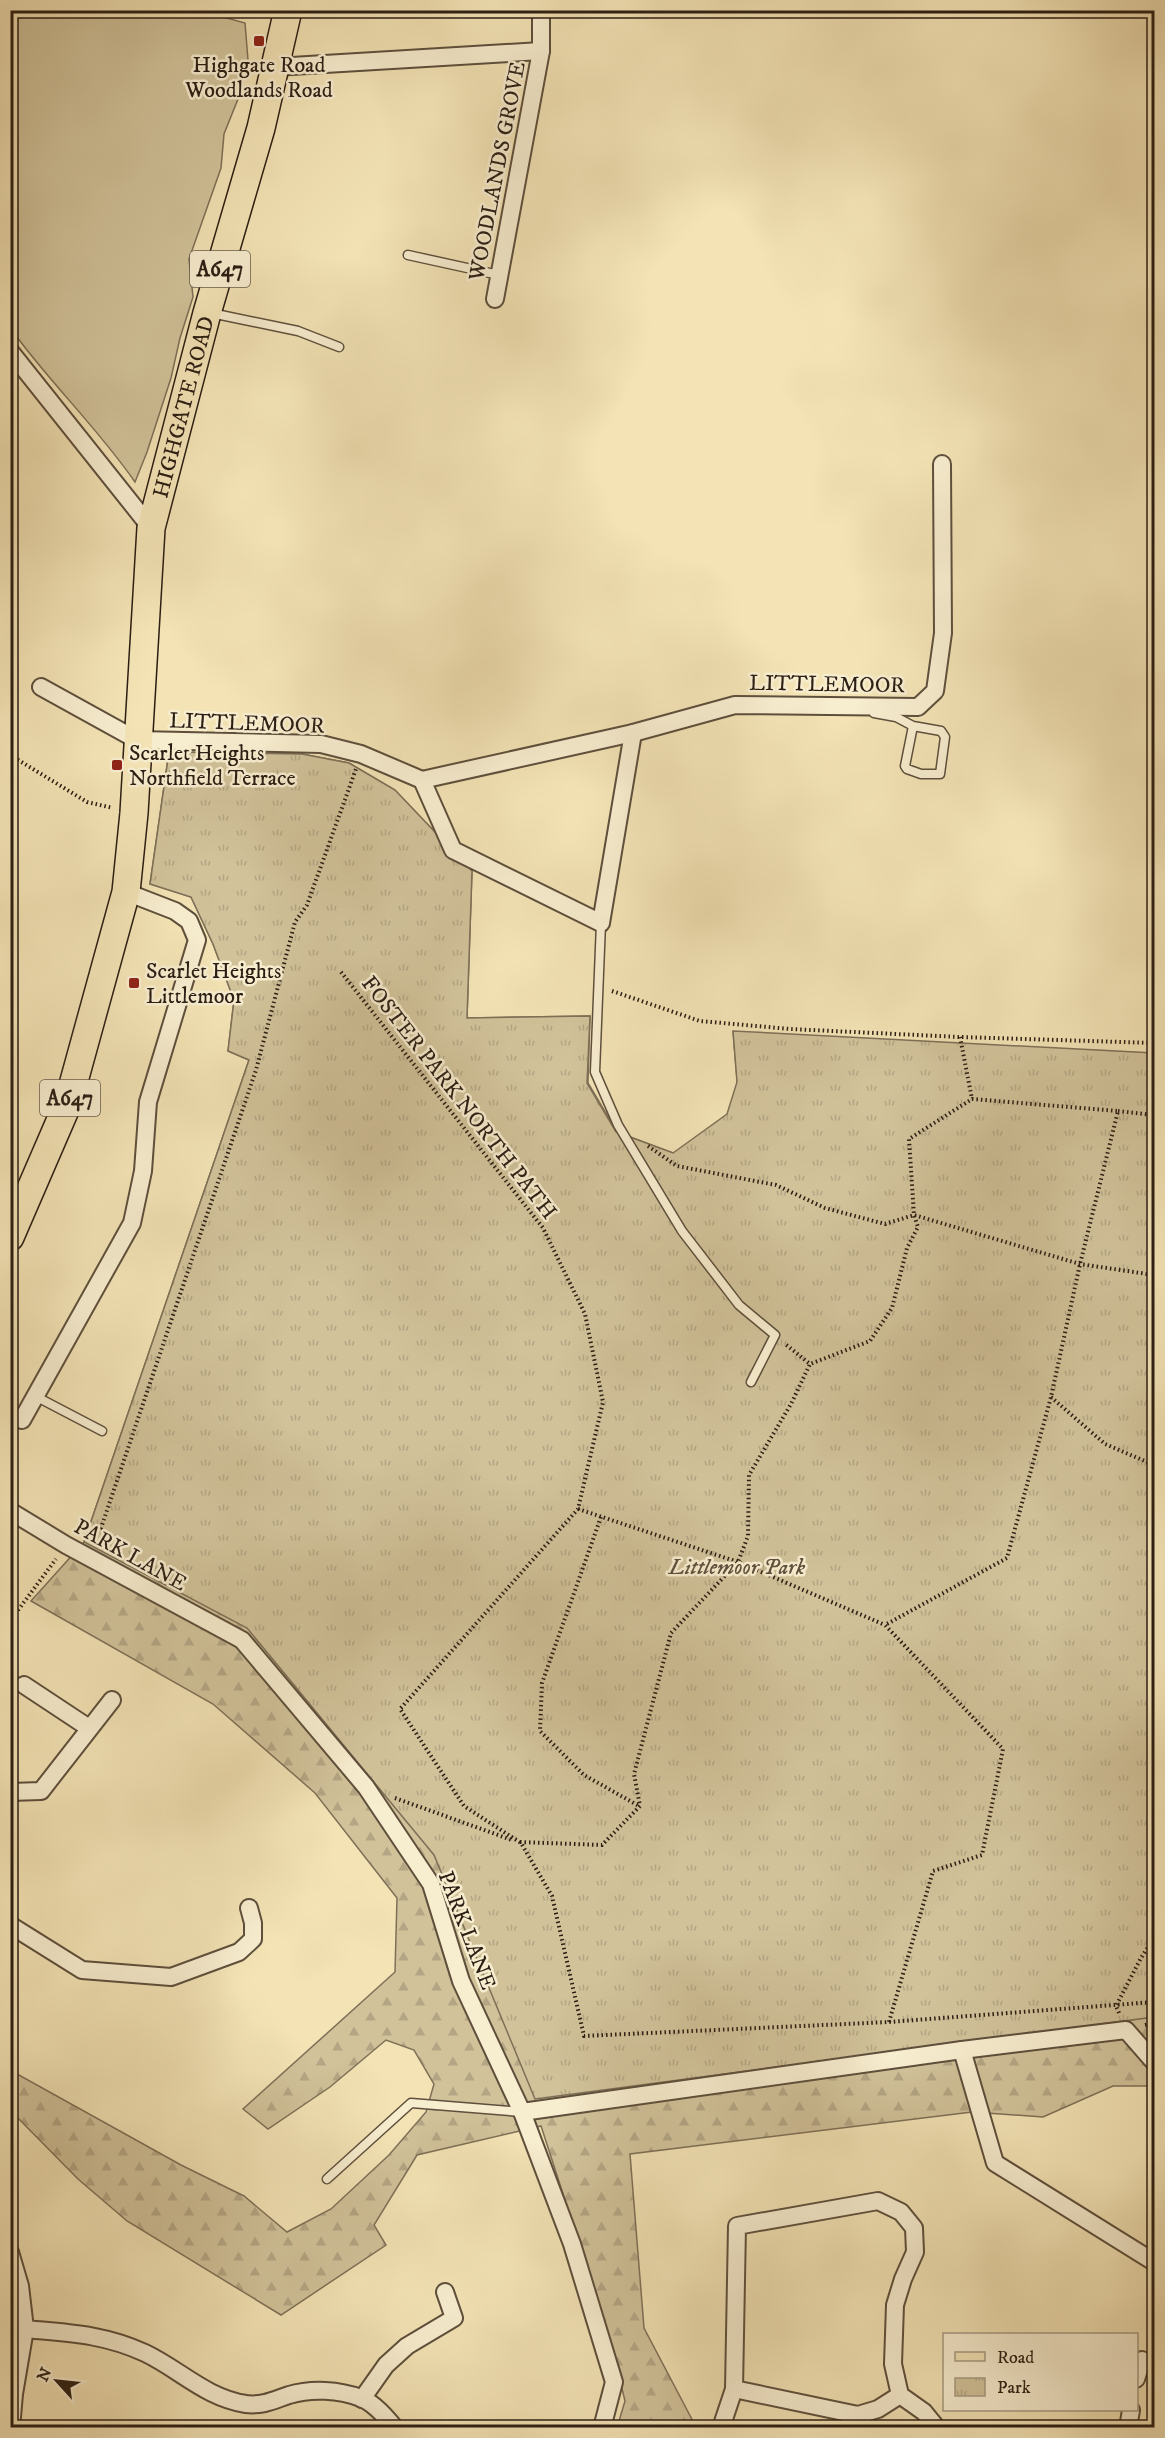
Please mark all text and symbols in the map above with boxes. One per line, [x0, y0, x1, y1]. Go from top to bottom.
marker: Highgate Road Woodlands Road [252, 34, 266, 48]
place label: Highgate Road Woodlands Road [184, 52, 333, 104]
street label: WOODLANDS GROVE [463, 60, 532, 284]
road number: A647 [190, 251, 250, 287]
street label: HIGHGATE ROAD [147, 313, 221, 501]
street label: LITTLEMOOR [749, 670, 905, 699]
street label: LITTLEMOOR [169, 707, 326, 740]
place label: Scarlet Heights Northfield Terrace [129, 740, 296, 792]
marker: Scarlet Heights Northfield Terrace [110, 758, 124, 772]
place label: Scarlet Heights Littlemoor [146, 958, 281, 1010]
street label: FOSTER PARK NORTH PATH [355, 971, 562, 1225]
marker: Scarlet Heights Littlemoor [127, 976, 141, 990]
road number: A647 [40, 1080, 100, 1116]
street label: PARK LANE [69, 1513, 191, 1597]
park label: Littlemoor Park [667, 1554, 806, 1581]
street label: PARK LANE [432, 1867, 502, 1994]
legend [943, 2333, 1138, 2411]
text: Road [997, 2347, 1034, 2369]
north arrow [27, 2351, 87, 2411]
text: N [33, 2364, 56, 2385]
text: Park [997, 2377, 1031, 2399]

